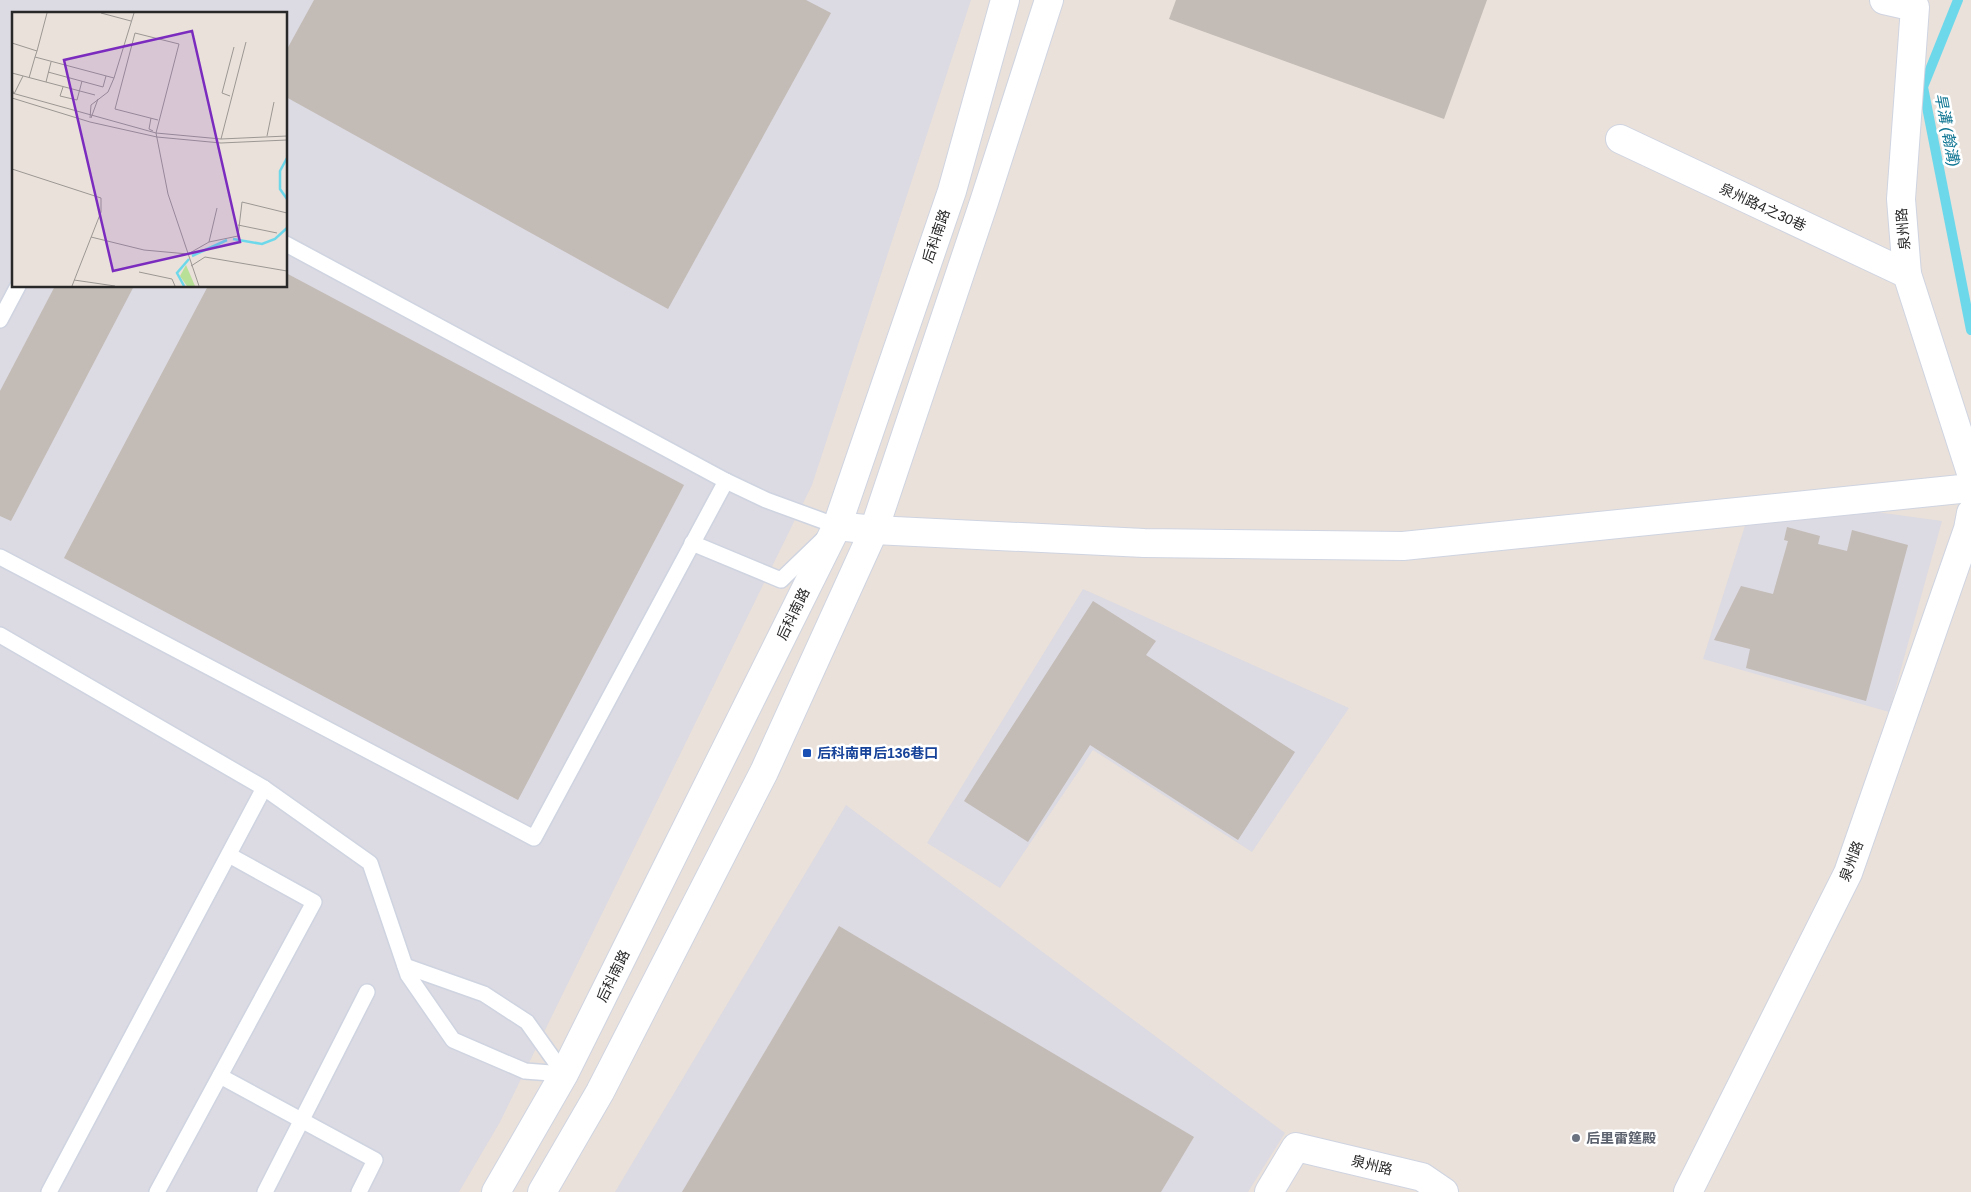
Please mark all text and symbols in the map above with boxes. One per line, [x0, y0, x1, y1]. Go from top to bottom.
inset map [12, 12, 288, 288]
water label: 旱溝 (翰溝) [1932, 92, 1963, 168]
street label: 泉州路4之30巷 [1717, 180, 1809, 234]
street label: 后科南路 [919, 207, 953, 265]
street label: 泉州路 [1893, 207, 1913, 251]
street label: 后科南路 [774, 585, 812, 643]
place label: 后科南甲后136巷口 [817, 745, 938, 761]
marker: 后科南甲后136巷口 [801, 747, 813, 759]
street label: 泉州路 [1836, 839, 1866, 883]
street label: 后科南路 [594, 947, 632, 1005]
place label: 后里雷筳殿 [1586, 1130, 1656, 1146]
marker: 后里雷筳殿 [1570, 1132, 1582, 1144]
street label: 泉州路 [1350, 1152, 1394, 1178]

